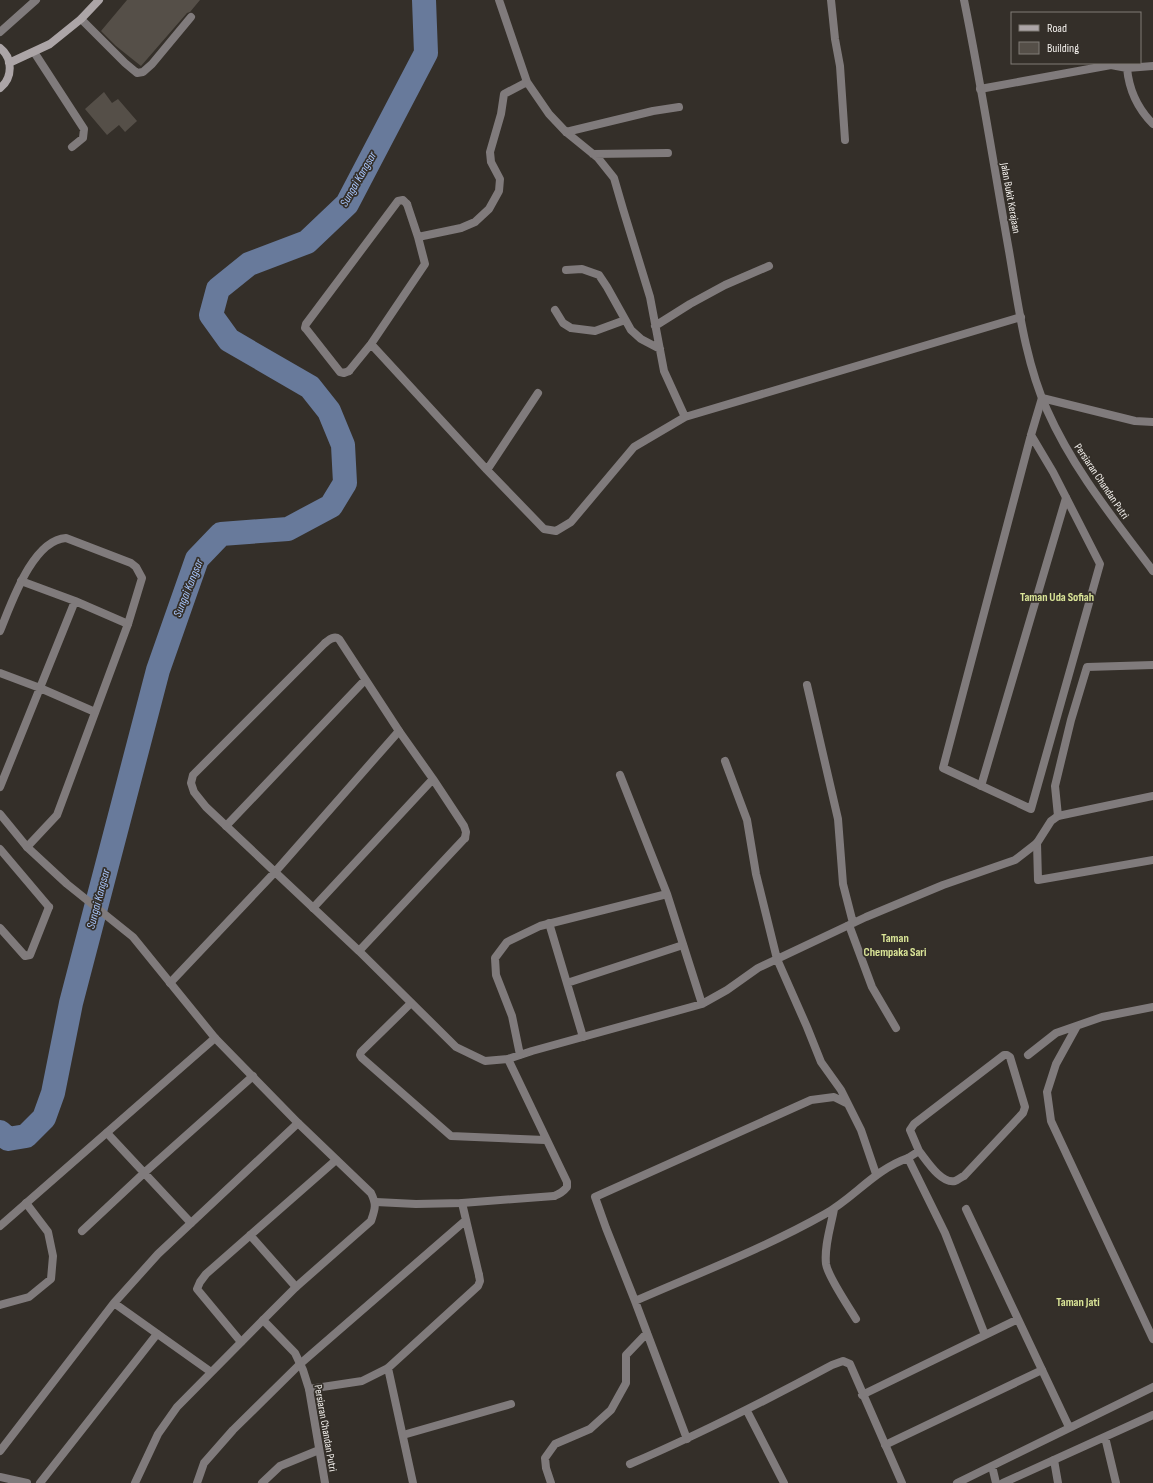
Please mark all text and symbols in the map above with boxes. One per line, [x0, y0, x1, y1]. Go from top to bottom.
legend [1011, 12, 1141, 64]
text: Road [1047, 21, 1067, 36]
text: Building [1047, 41, 1079, 56]
water label: Sungai Kangsar [337, 149, 381, 209]
street label: Jalan Bukit Kerajaan [998, 161, 1023, 235]
street label: Persiaran Chandan Putri [1072, 441, 1132, 521]
water label: Sungai Kangsar [170, 556, 207, 619]
district label: Taman Uda Sofiah [1020, 590, 1094, 605]
water label: Sungai Kangsar [83, 867, 114, 931]
district label: Taman Chempaka Sari [864, 931, 926, 960]
district label: Taman Jati [1056, 1295, 1100, 1310]
street label: Persiaran Chandan Putri [311, 1384, 340, 1473]

